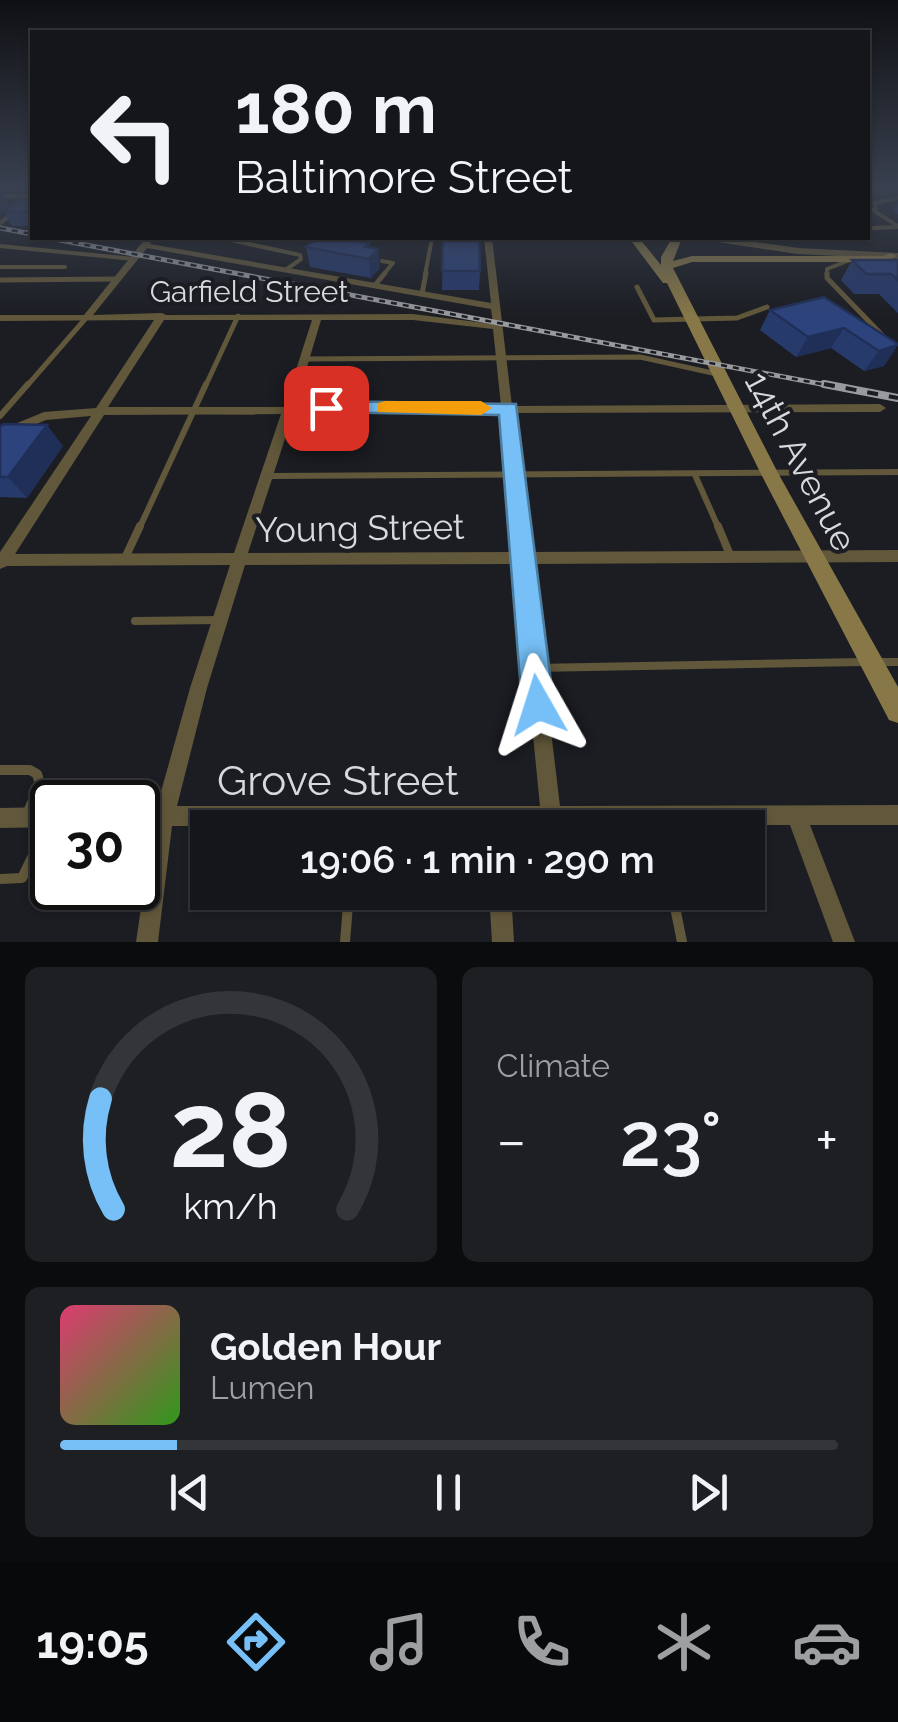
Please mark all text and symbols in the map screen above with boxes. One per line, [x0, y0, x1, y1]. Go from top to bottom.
text: 180 m [235, 67, 437, 149]
icon: left [70, 70, 200, 200]
text: Baltimore Street [235, 151, 572, 204]
street label: Garfield Street [150, 274, 348, 309]
street label: 14th Avenue [737, 364, 865, 558]
pin [284, 366, 369, 451]
icon: arrive [299, 381, 354, 436]
street label: Young Street [255, 506, 465, 550]
position arrow [486, 653, 590, 757]
street label: Grove Street [217, 756, 459, 805]
speed limit sign: 30 [30, 780, 160, 910]
text: 19:06 · 1 min · 290 m [300, 837, 655, 882]
text: Climate [497, 1047, 610, 1084]
text: 28 [170, 1069, 291, 1191]
text: 23° [620, 1095, 722, 1184]
text: − [497, 1108, 526, 1173]
text: + [815, 1108, 838, 1173]
text: km/h [184, 1185, 278, 1227]
text: Golden Hour [210, 1324, 441, 1369]
text: Lumen [210, 1369, 314, 1406]
icon: previous [162, 1465, 217, 1520]
icon: pause [421, 1465, 476, 1520]
icon: next [681, 1465, 736, 1520]
icon: directions [221, 1607, 291, 1677]
icon: music [364, 1607, 434, 1677]
icon: phone [507, 1607, 577, 1677]
icon: climate [649, 1607, 719, 1677]
icon: car [792, 1607, 862, 1677]
text: 19:05 [36, 1616, 149, 1669]

